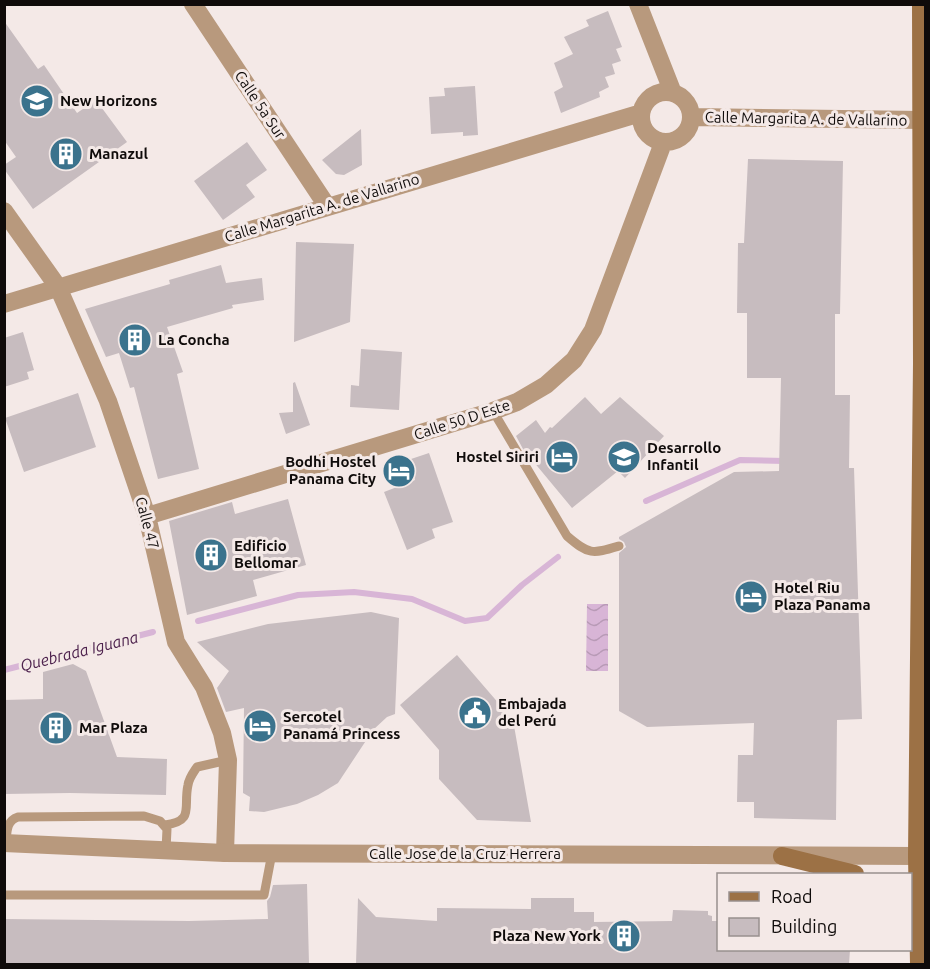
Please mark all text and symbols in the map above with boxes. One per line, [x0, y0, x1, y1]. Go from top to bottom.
street label: Calle 5a Sur [231, 68, 290, 142]
school or university icon: New Horizons [19, 83, 55, 119]
place label: New Horizons [60, 92, 157, 109]
street label: Calle Margarita A. de Vallarino [705, 108, 907, 129]
building icon: Manazul [48, 136, 84, 172]
place label: Manazul [89, 145, 149, 162]
street label: Calle Margarita A. de Vallarino [222, 170, 421, 245]
building icon: La Concha [117, 322, 153, 358]
place label: La Concha [158, 331, 230, 348]
street label: Calle 50 D Este [412, 396, 512, 443]
hotel icon: Hostel Siriri [544, 439, 580, 475]
school or university icon: Desarrollo Infantil [606, 439, 642, 475]
place label: Desarrollo Infantil [647, 439, 721, 473]
place label: Hostel Siriri [456, 448, 539, 465]
place label: Bodhi Hostel Panama City [285, 453, 376, 487]
hotel icon: Bodhi Hostel Panama City [381, 453, 417, 489]
street label: Calle 47 [132, 495, 163, 551]
building icon: Edificio Bellomar [193, 537, 229, 573]
place label: Edificio Bellomar [234, 537, 299, 571]
hotel icon: Hotel Riu Plaza Panama [733, 579, 769, 615]
place label: Hotel Riu Plaza Panama [774, 579, 871, 613]
water label: Quebrada Iguana [18, 628, 140, 675]
public building icon: Embajada del Perú [457, 695, 493, 731]
place label: Embajada del Perú [498, 695, 567, 729]
hotel icon: Sercotel Panamá Princess [242, 708, 278, 744]
place label: Sercotel Panamá Princess [283, 708, 400, 742]
building icon: Mar Plaza [38, 710, 74, 746]
place label: Mar Plaza [79, 719, 148, 736]
street label: Calle Jose de la Cruz Herrera [369, 845, 561, 862]
legend [717, 873, 912, 951]
text: Road [771, 886, 813, 906]
text: Building [771, 916, 837, 936]
building icon: Plaza New York [606, 918, 642, 954]
place label: Plaza New York [493, 927, 602, 944]

